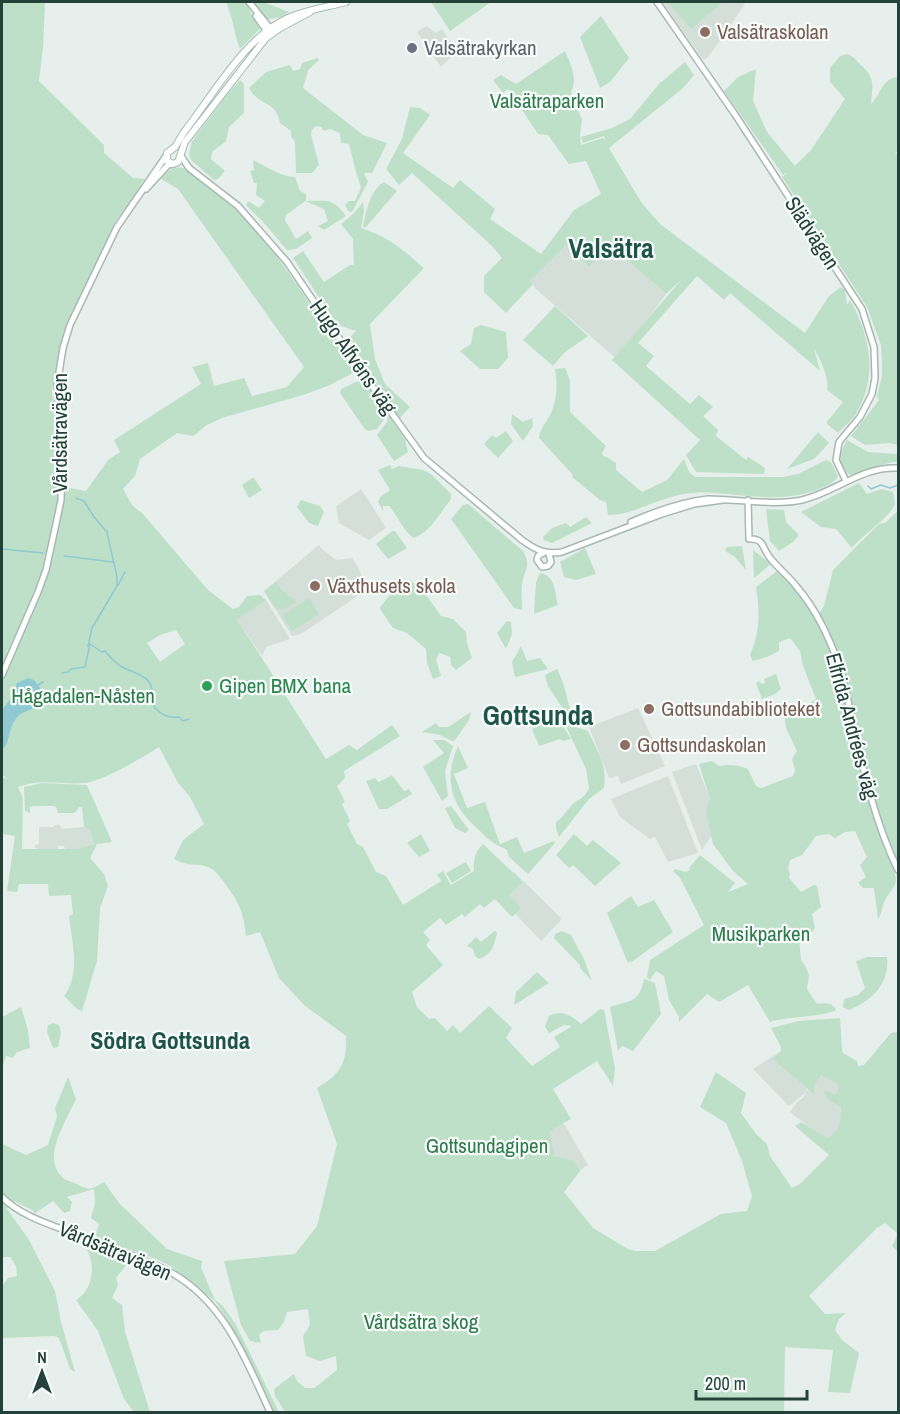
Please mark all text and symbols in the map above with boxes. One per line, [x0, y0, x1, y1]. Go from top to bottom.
place label: Valsätraskolan [717, 17, 829, 46]
marker: Valsätraskolan [698, 25, 712, 39]
place label: Valsätrakyrkan [424, 33, 537, 62]
marker: Valsätrakyrkan [405, 41, 419, 55]
park label: Valsätraparken [490, 86, 604, 115]
street label: Slädvägen [778, 191, 847, 275]
district label: Valsätra [569, 230, 654, 266]
street label: Hugo Alfvéns väg [303, 294, 404, 420]
street label: Vårdsätravägen [45, 373, 74, 493]
place label: Växthusets skola [327, 571, 456, 600]
marker: Växthusets skola [308, 579, 322, 593]
street label: Elfrida Andrées väg [819, 650, 886, 803]
place label: Gipen BMX bana [219, 671, 352, 700]
marker: Gipen BMX bana [200, 679, 214, 693]
park label: Hågadalen-Nåsten [11, 681, 155, 710]
place label: Gottsundabiblioteket [661, 694, 820, 723]
district label: Gottsunda [483, 697, 594, 733]
marker: Gottsundabiblioteket [642, 702, 656, 716]
place label: Gottsundaskolan [637, 730, 766, 759]
marker: Gottsundaskolan [618, 738, 632, 752]
park label: Musikparken [712, 919, 810, 948]
district label: Södra Gottsunda [90, 1024, 250, 1056]
park label: Gottsundagipen [426, 1131, 548, 1160]
street label: Vårdsätravägen [54, 1214, 176, 1287]
park label: Vårdsätra skog [364, 1307, 479, 1336]
north arrow [12, 1342, 72, 1402]
text: N [37, 1346, 47, 1368]
scale bar [696, 1363, 807, 1401]
text: 200 m [705, 1371, 746, 1396]

